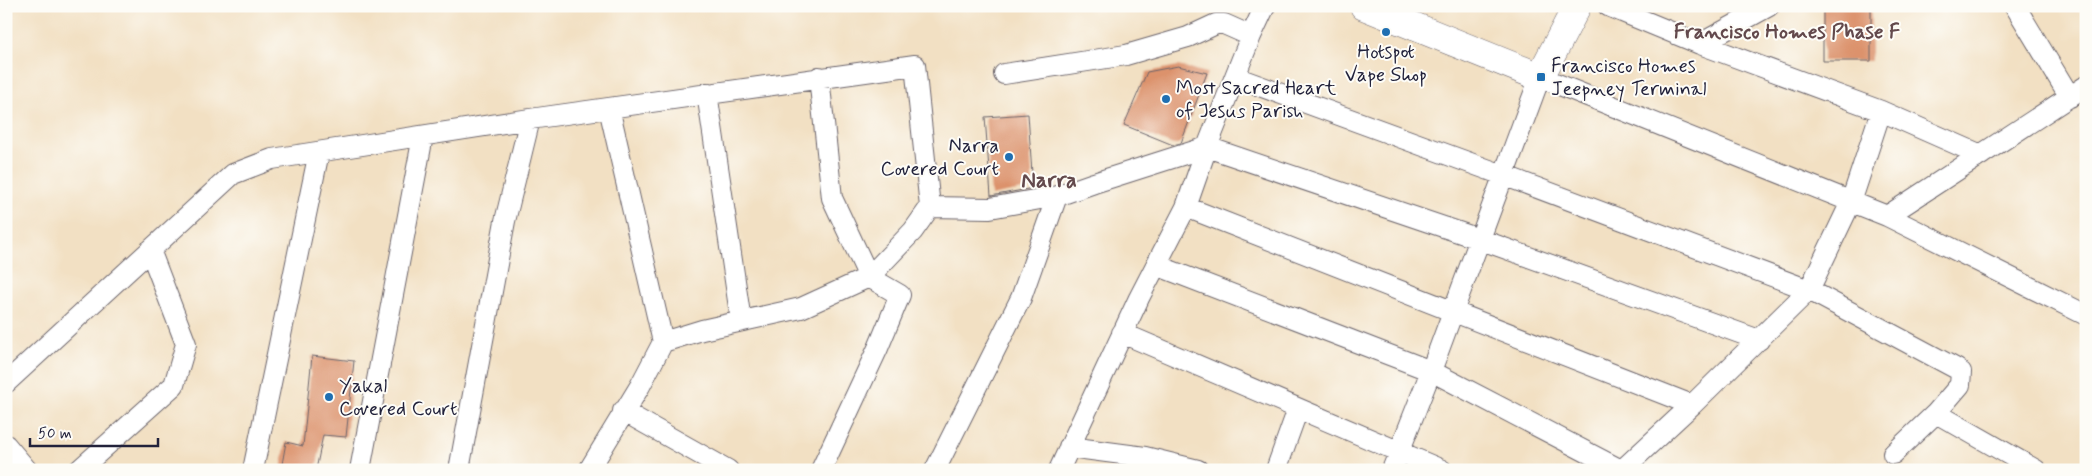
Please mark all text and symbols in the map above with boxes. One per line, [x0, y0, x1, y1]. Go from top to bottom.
district label: Francisco Homes Phase F [1674, 18, 1900, 46]
marker: Hotspot Vape Shop [1380, 26, 1392, 38]
place label: Hotspot Vape Shop [1345, 39, 1427, 89]
place label: Francisco Homes Jeepney Terminal [1551, 53, 1706, 103]
marker: Francisco Homes Jeepney Terminal [1535, 71, 1547, 83]
place label: Most Sacred Heart of Jesus Parish [1176, 75, 1336, 125]
marker: Most Sacred Heart of Jesus Parish [1160, 93, 1172, 105]
place label: Narra Covered Court [881, 133, 999, 183]
marker: Narra Covered Court [1003, 151, 1015, 163]
district label: Narra [1021, 167, 1077, 195]
place label: Yakal Covered Court [339, 373, 457, 423]
marker: Yakal Covered Court [323, 391, 335, 403]
scale bar [30, 416, 158, 448]
text: 50 m [38, 424, 72, 444]

